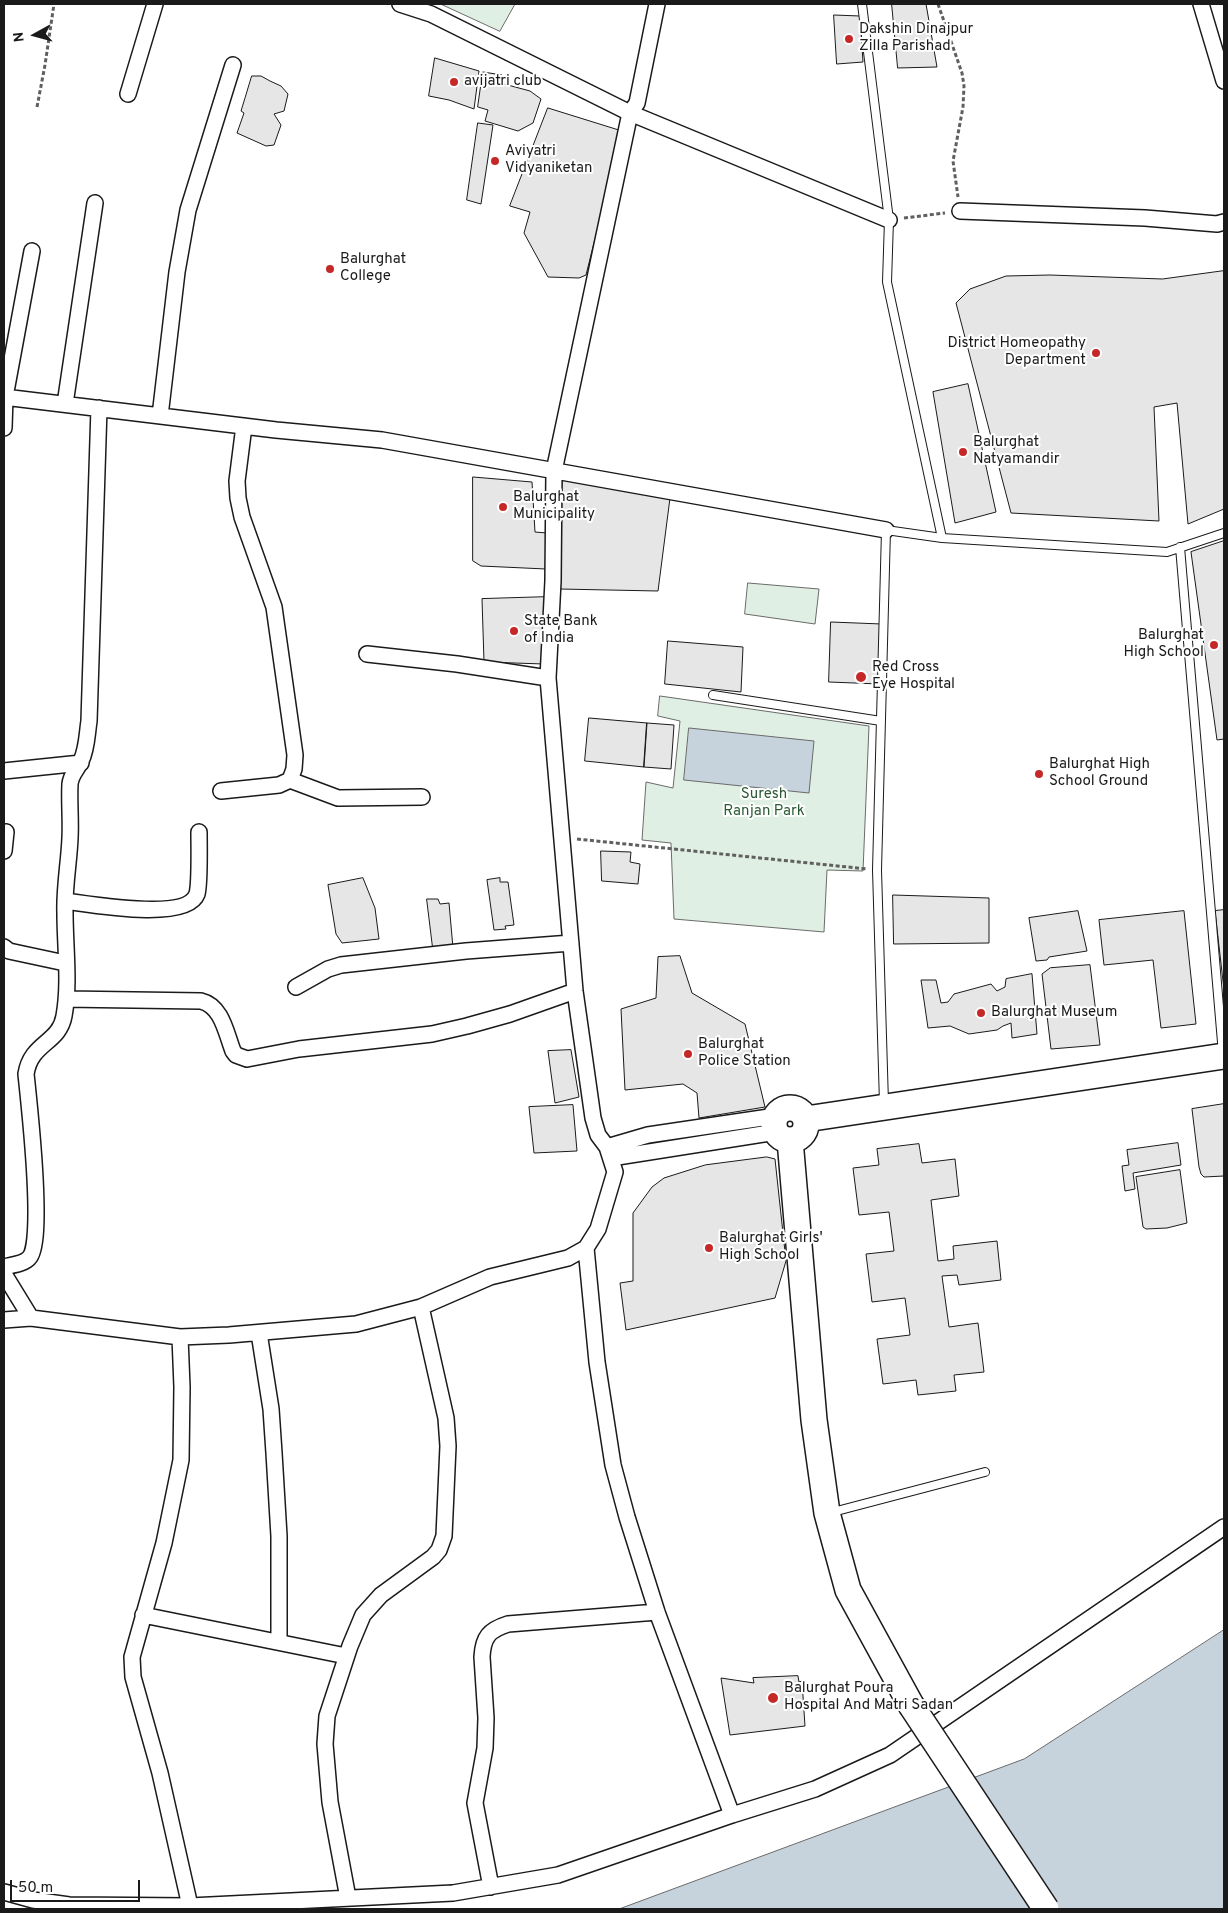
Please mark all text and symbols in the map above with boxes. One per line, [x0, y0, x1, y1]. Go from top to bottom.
north arrow [10, 10, 60, 60]
place label: Dakshin Dinajpur Zilla Parishad [859, 21, 973, 56]
text: N [11, 31, 29, 43]
marker: Dakshin Dinajpur Zilla Parishad [843, 33, 855, 45]
place label: avijatri club [464, 73, 542, 91]
marker: avijatri club [448, 76, 460, 88]
place label: Aviyatri Vidyaniketan [505, 143, 592, 178]
marker: Aviyatri Vidyaniketan [489, 155, 501, 167]
place label: Balurghat College [340, 251, 406, 286]
marker: Balurghat College [324, 263, 336, 275]
place label: District Homeopathy Department [947, 335, 1086, 370]
marker: District Homeopathy Department [1090, 347, 1102, 359]
place label: Balurghat Natyamandir [973, 434, 1060, 469]
marker: Balurghat Natyamandir [957, 446, 969, 458]
place label: Balurghat Municipality [513, 489, 595, 524]
marker: Balurghat Municipality [497, 501, 509, 513]
place label: State Bank of India [524, 613, 598, 648]
marker: State Bank of India [508, 625, 520, 637]
place label: Balurghat High School [1123, 627, 1204, 662]
marker: Balurghat High School [1208, 639, 1220, 651]
place label: Red Cross Eye Hospital [872, 659, 955, 694]
marker: Red Cross Eye Hospital [854, 670, 868, 684]
place label: Balurghat High School Ground [1049, 756, 1150, 791]
marker: Balurghat High School Ground [1033, 768, 1045, 780]
park label: Suresh Ranjan Park [723, 786, 805, 821]
place label: Balurghat Museum [991, 1004, 1117, 1022]
marker: Balurghat Museum [975, 1007, 987, 1019]
place label: Balurghat Police Station [698, 1036, 791, 1071]
marker: Balurghat Police Station [682, 1048, 694, 1060]
place label: Balurghat Girls' High School [719, 1230, 823, 1265]
marker: Balurghat Girls' High School [703, 1242, 715, 1254]
place label: Balurghat Poura Hospital And Matri Sadan [784, 1680, 953, 1715]
marker: Balurghat Poura Hospital And Matri Sadan [766, 1691, 780, 1705]
scale bar [12, 1870, 142, 1902]
text: 50 m [18, 1879, 53, 1898]

